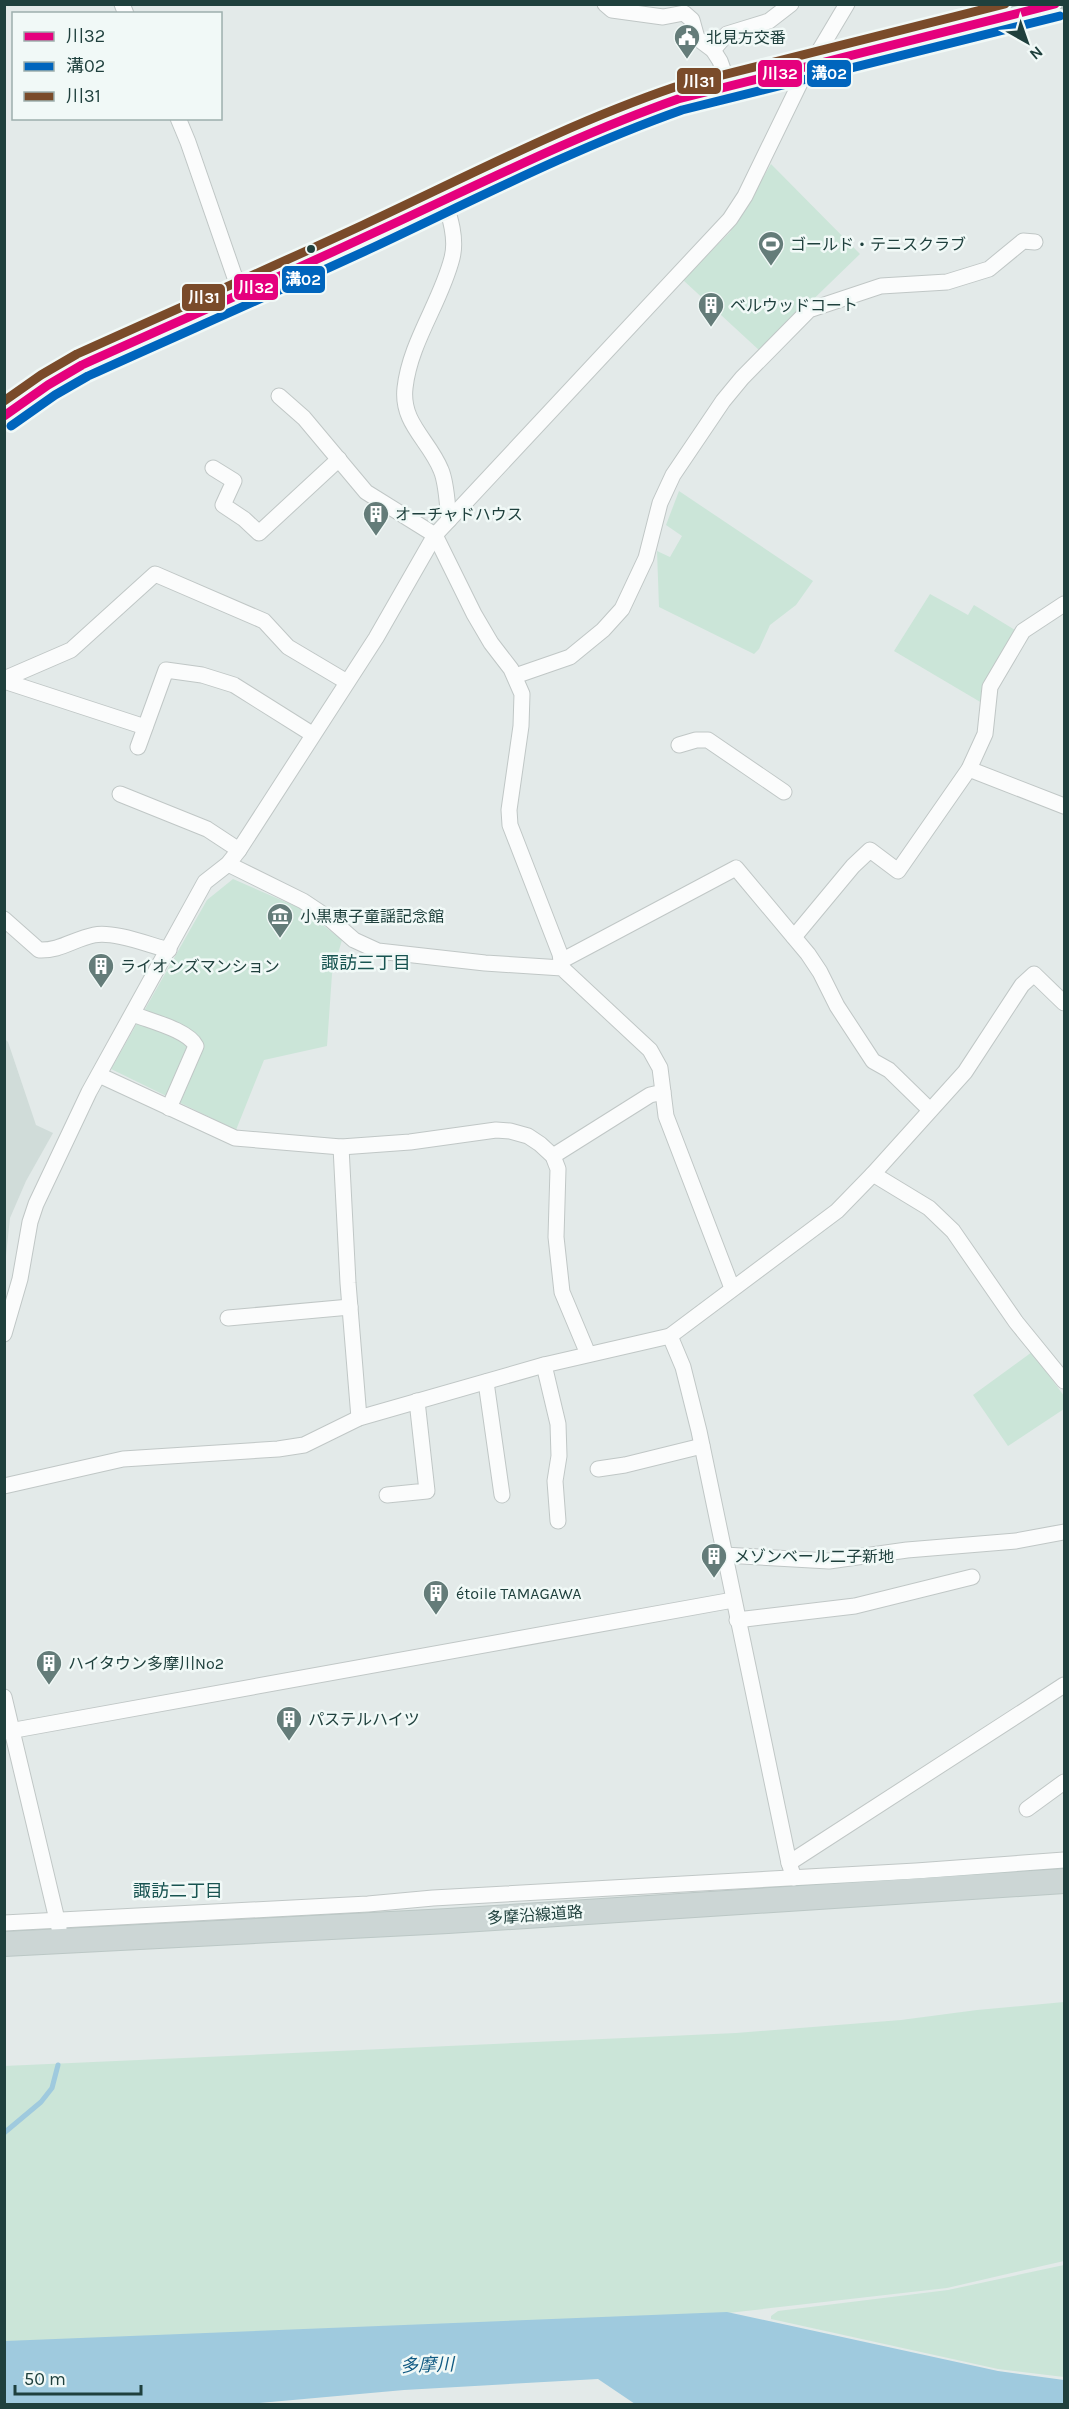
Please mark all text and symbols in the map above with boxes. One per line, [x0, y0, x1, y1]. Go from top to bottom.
legend [12, 12, 222, 120]
north arrow [997, 12, 1057, 72]
public building icon: 北見方交番 [672, 22, 702, 60]
text: 川32 [66, 25, 105, 47]
place label: 北見方交番 [706, 28, 786, 47]
text: N [1026, 42, 1047, 64]
text: 溝02 [66, 55, 105, 77]
line badge: 川32 [757, 59, 803, 88]
line badge: 溝02 [806, 59, 852, 88]
text: 川32 [762, 64, 798, 83]
text: 溝02 [811, 64, 847, 83]
line badge: 川31 [676, 67, 722, 95]
text: 川31 [683, 72, 715, 91]
text: 川31 [66, 85, 101, 107]
sports icon: ゴールド・テニスクラブ [756, 229, 786, 267]
place label: ゴールド・テニスクラブ [790, 235, 966, 254]
unlabelled marker [305, 243, 317, 255]
line badge: 溝02 [281, 265, 326, 294]
text: 溝02 [285, 270, 321, 289]
line badge: 川32 [233, 273, 279, 301]
text: 川32 [238, 278, 274, 297]
line badge: 川31 [181, 283, 226, 312]
text: 川31 [188, 288, 220, 307]
building icon: ベルウッドコート [696, 290, 726, 328]
place label: ベルウッドコート [730, 296, 858, 315]
building icon: オーチャドハウス [361, 499, 391, 537]
place label: オーチャドハウス [395, 505, 523, 524]
museum icon: 小黒恵子童謡記念館 [265, 901, 295, 939]
place label: 小黒恵子童謡記念館 [300, 907, 444, 926]
building icon: ライオンズマンション [86, 951, 116, 989]
district label: 諏訪三丁目 [321, 952, 411, 974]
place label: ライオンズマンション [120, 957, 280, 976]
building icon: メゾンベール二子新地 [699, 1541, 729, 1579]
place label: メゾンベール二子新地 [734, 1547, 894, 1566]
building icon: étoile TAMAGAWA [421, 1578, 451, 1616]
place label: étoile TAMAGAWA [456, 1584, 582, 1603]
building icon: ハイタウン多摩川No2 [34, 1648, 64, 1686]
place label: ハイタウン多摩川No2 [68, 1654, 224, 1673]
building icon: パステルハイツ [274, 1704, 304, 1742]
place label: パステルハイツ [308, 1710, 420, 1729]
district label: 諏訪二丁目 [133, 1880, 223, 1902]
street label: 多摩沿線道路 [486, 1902, 584, 1928]
water label: 多摩川 [400, 2353, 456, 2377]
scale bar [15, 2358, 141, 2396]
text: 50 m [24, 2368, 66, 2390]

